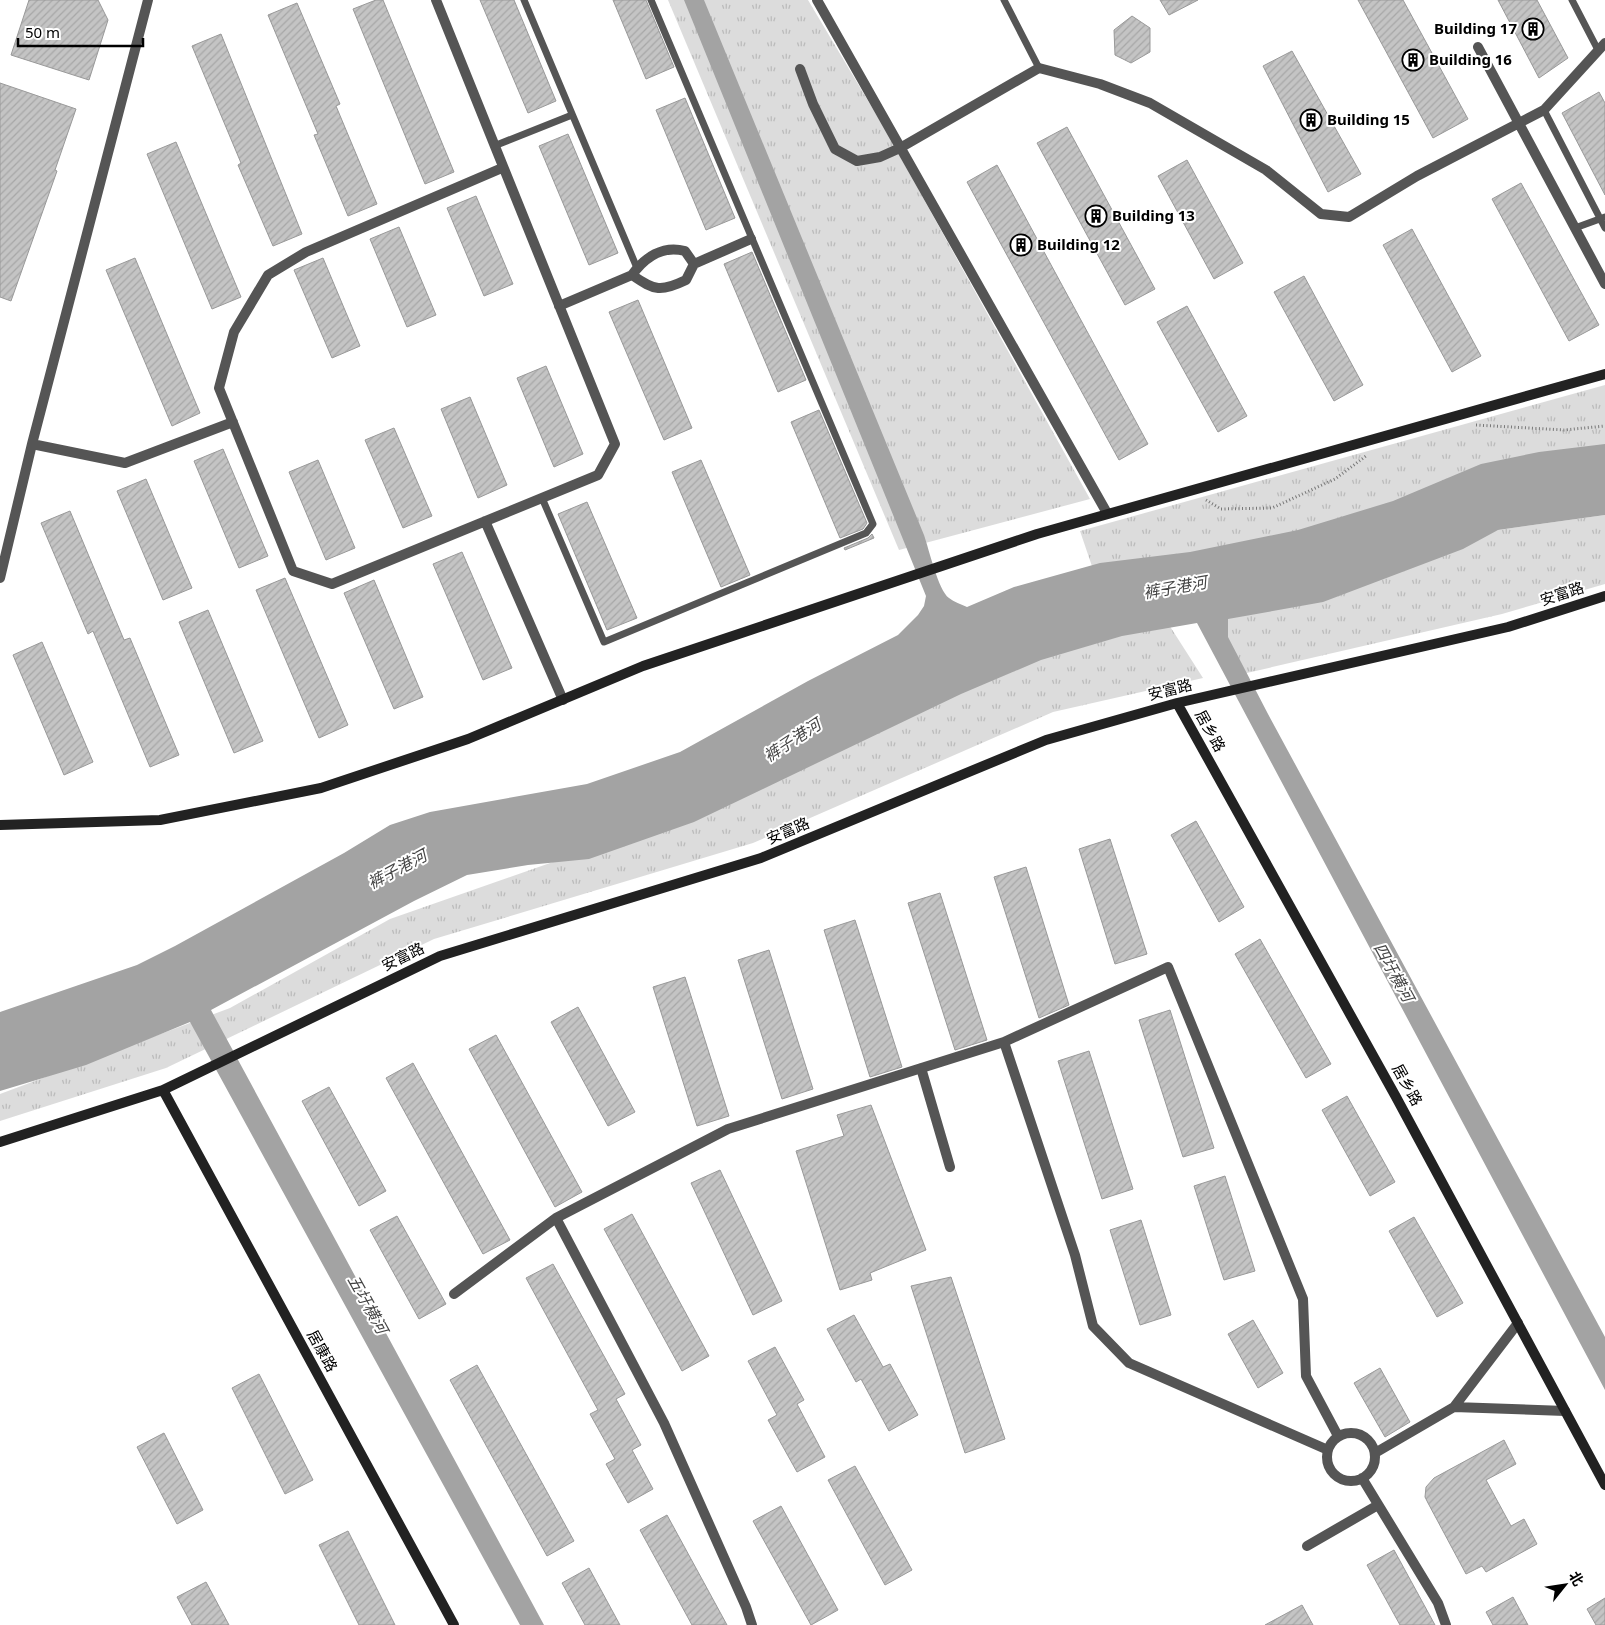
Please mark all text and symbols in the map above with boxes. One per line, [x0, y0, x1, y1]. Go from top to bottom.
scale bar [18, 15, 142, 47]
building icon: Building 17 [1521, 17, 1545, 41]
place label: Building 17 [1434, 18, 1517, 38]
text: 50 m [25, 22, 60, 42]
building icon: Building 16 [1401, 48, 1425, 72]
place label: Building 16 [1429, 49, 1512, 69]
building icon: Building 15 [1299, 108, 1323, 132]
place label: Building 15 [1327, 109, 1410, 129]
building icon: Building 13 [1084, 204, 1108, 228]
place label: Building 13 [1112, 205, 1195, 225]
building icon: Building 12 [1009, 233, 1033, 257]
place label: Building 12 [1037, 234, 1120, 254]
water label: 裤子港河 [1142, 570, 1211, 603]
street label: 安富路 [1537, 577, 1586, 610]
street label: 安富路 [1145, 674, 1194, 704]
street label: 居乡路 [1191, 706, 1231, 755]
water label: 裤子港河 [759, 712, 827, 767]
street label: 安富路 [763, 812, 812, 848]
water label: 裤子港河 [364, 843, 433, 894]
street label: 安富路 [378, 937, 427, 975]
water label: 四圩横河 [1369, 939, 1421, 1008]
street label: 居乡路 [1388, 1060, 1428, 1109]
water label: 五圩横河 [343, 1271, 395, 1340]
street label: 居康路 [303, 1326, 343, 1375]
north arrow [1540, 1560, 1590, 1610]
text: 北 [1565, 1567, 1588, 1589]

